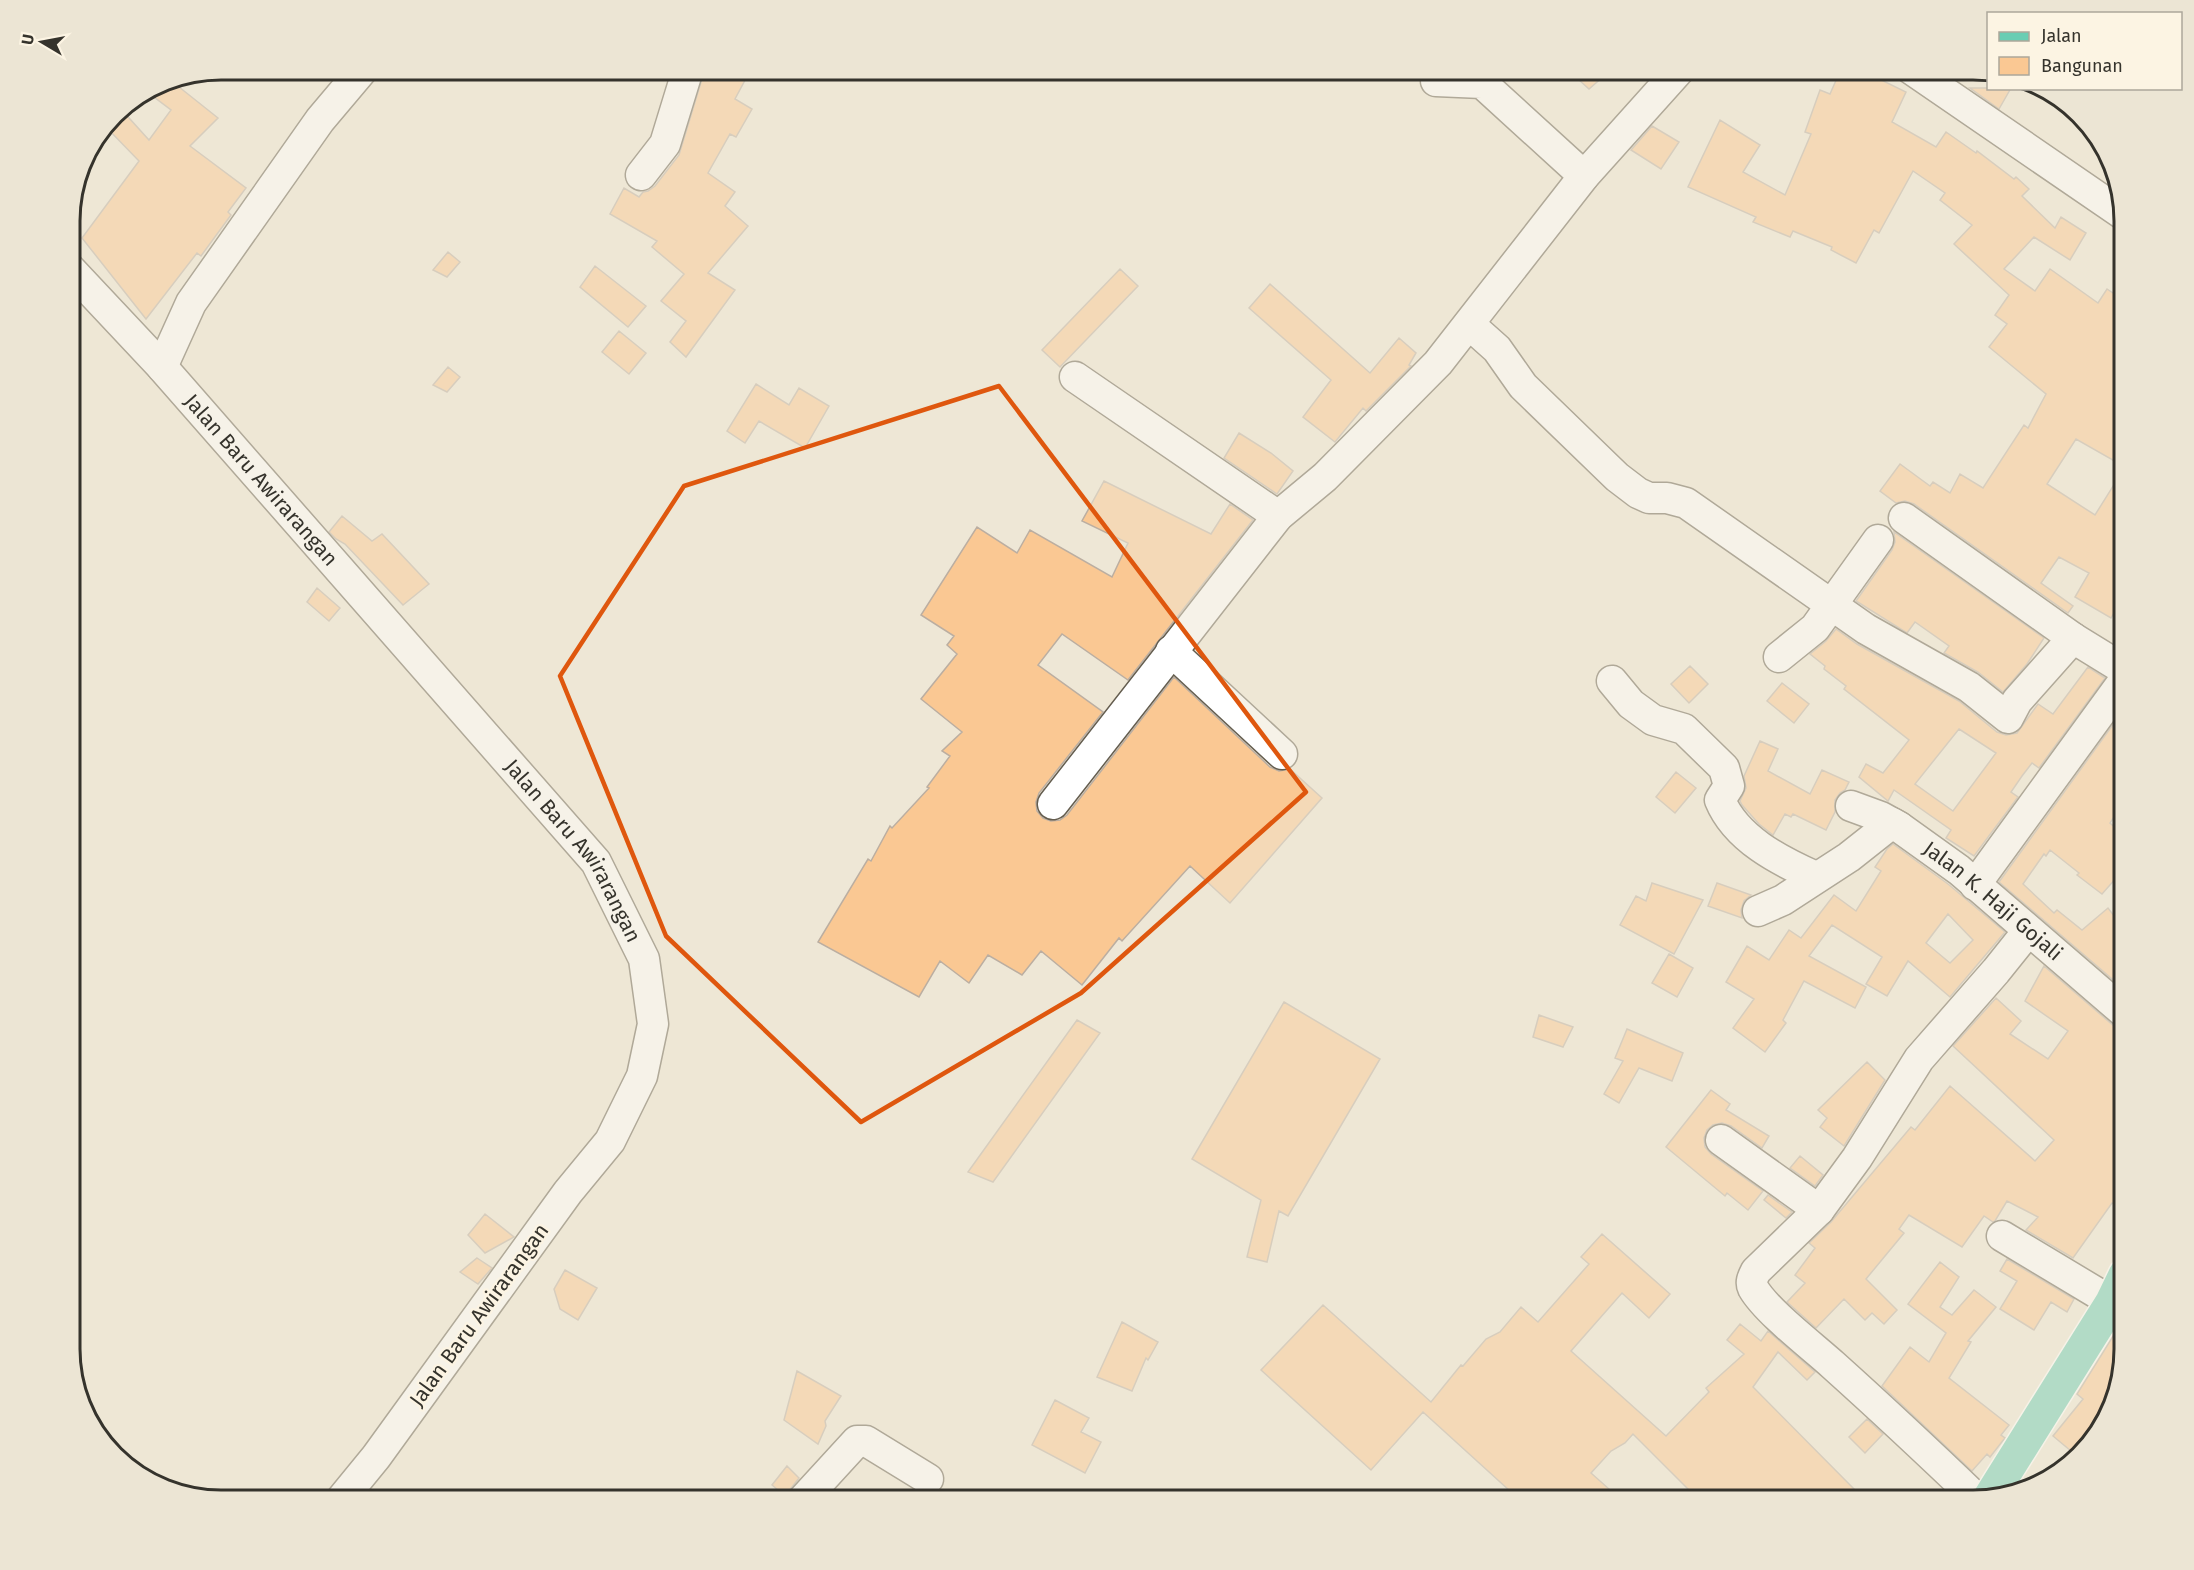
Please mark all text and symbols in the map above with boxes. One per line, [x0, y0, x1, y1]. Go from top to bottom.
north arrow [12, 12, 72, 72]
legend [1987, 12, 2182, 90]
text: Jalan [2041, 25, 2082, 47]
text: U [17, 33, 38, 46]
text: Bangunan [2041, 55, 2123, 77]
street label: Jalan Baru Awirarangan [179, 388, 343, 571]
street label: Jalan Baru Awirarangan [499, 754, 647, 947]
street label: Jalan K. Haji Gojali [1918, 835, 2068, 966]
street label: Jalan Baru Awirarangan [404, 1218, 554, 1412]

